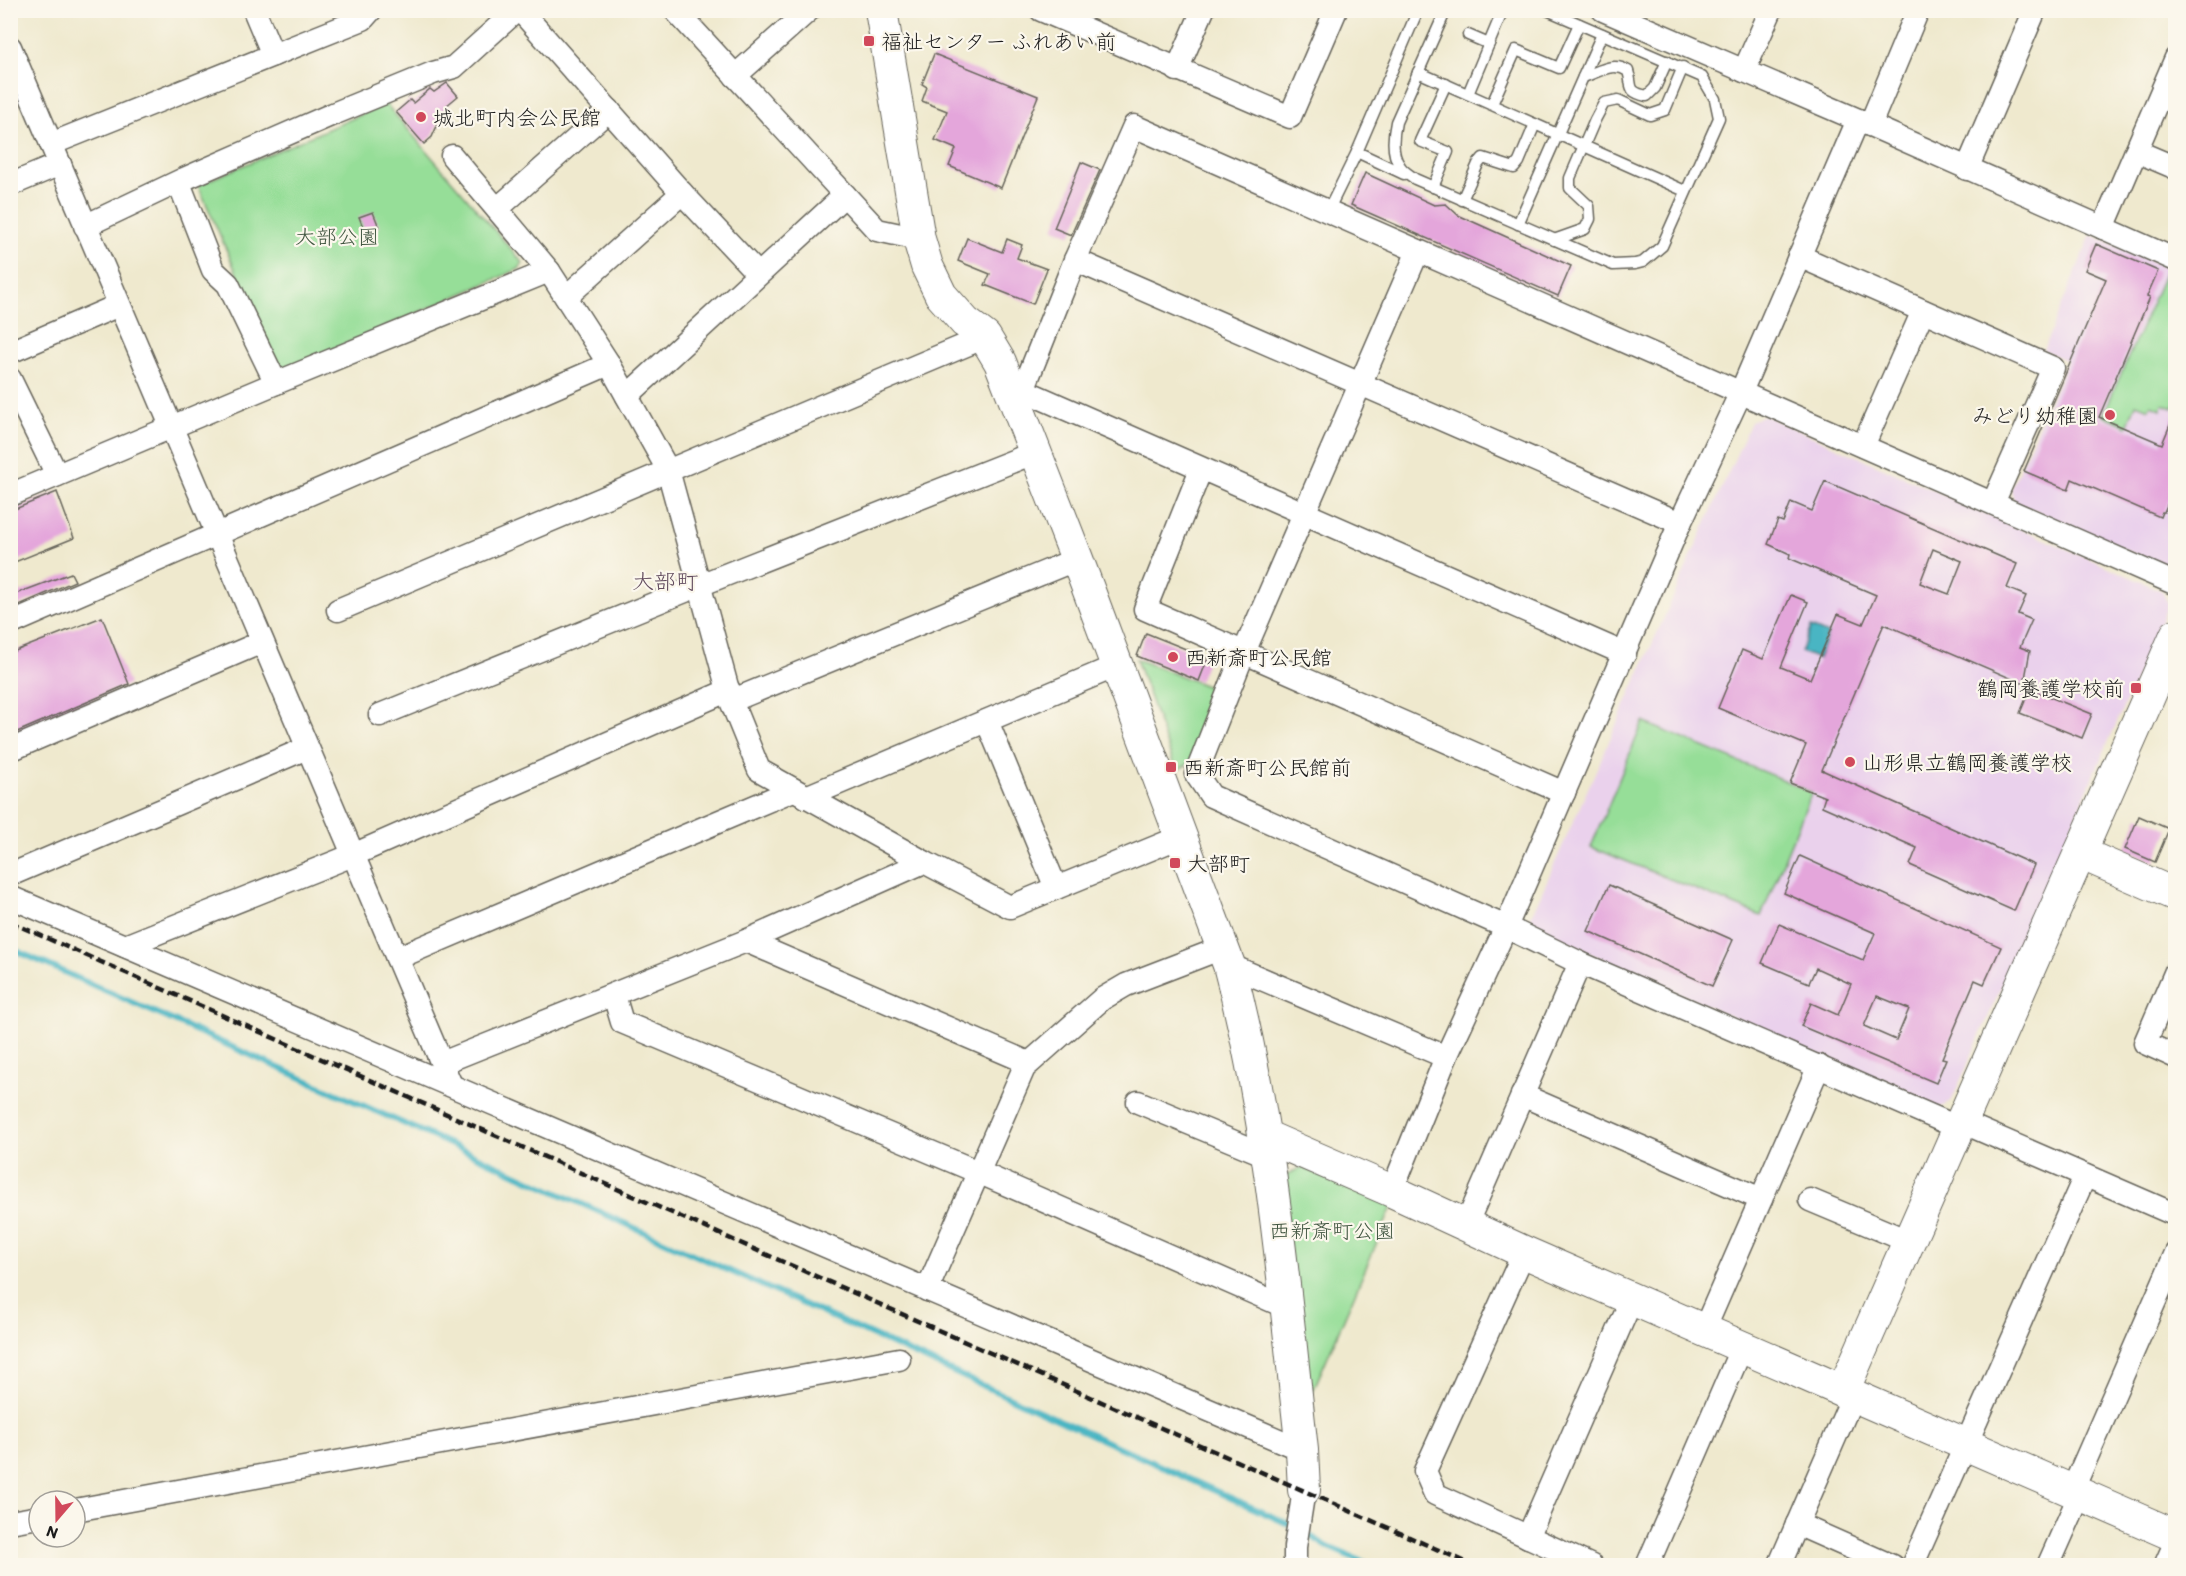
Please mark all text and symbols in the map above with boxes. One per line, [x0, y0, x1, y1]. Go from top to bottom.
place label: 福祉センター ふれあい前 [881, 29, 1116, 54]
marker: 福祉センター ふれあい前 [862, 34, 876, 48]
place label: 城北町内会公民館 [433, 105, 601, 130]
marker: 城北町内会公民館 [414, 110, 428, 124]
park label: 大部公園 [295, 224, 379, 249]
place label: みどり幼稚園 [1972, 403, 2098, 428]
marker: みどり幼稚園 [2103, 408, 2117, 422]
district label: 大部町 [632, 568, 698, 595]
place label: 西新斎町公民館 [1185, 645, 1332, 670]
marker: 西新斎町公民館 [1166, 650, 1180, 664]
place label: 鶴岡養護学校前 [1977, 676, 2124, 701]
marker: 鶴岡養護学校前 [2129, 681, 2143, 695]
place label: 山形県立鶴岡養護学校 [1862, 750, 2072, 775]
place label: 西新斎町公民館前 [1183, 755, 1351, 780]
marker: 山形県立鶴岡養護学校 [1843, 755, 1857, 769]
marker: 西新斎町公民館前 [1164, 760, 1178, 774]
place label: 大部町 [1187, 851, 1250, 876]
marker: 大部町 [1168, 856, 1182, 870]
park label: 西新斎町公園 [1269, 1218, 1395, 1243]
north arrow [27, 1489, 87, 1549]
text: N [44, 1522, 60, 1543]

